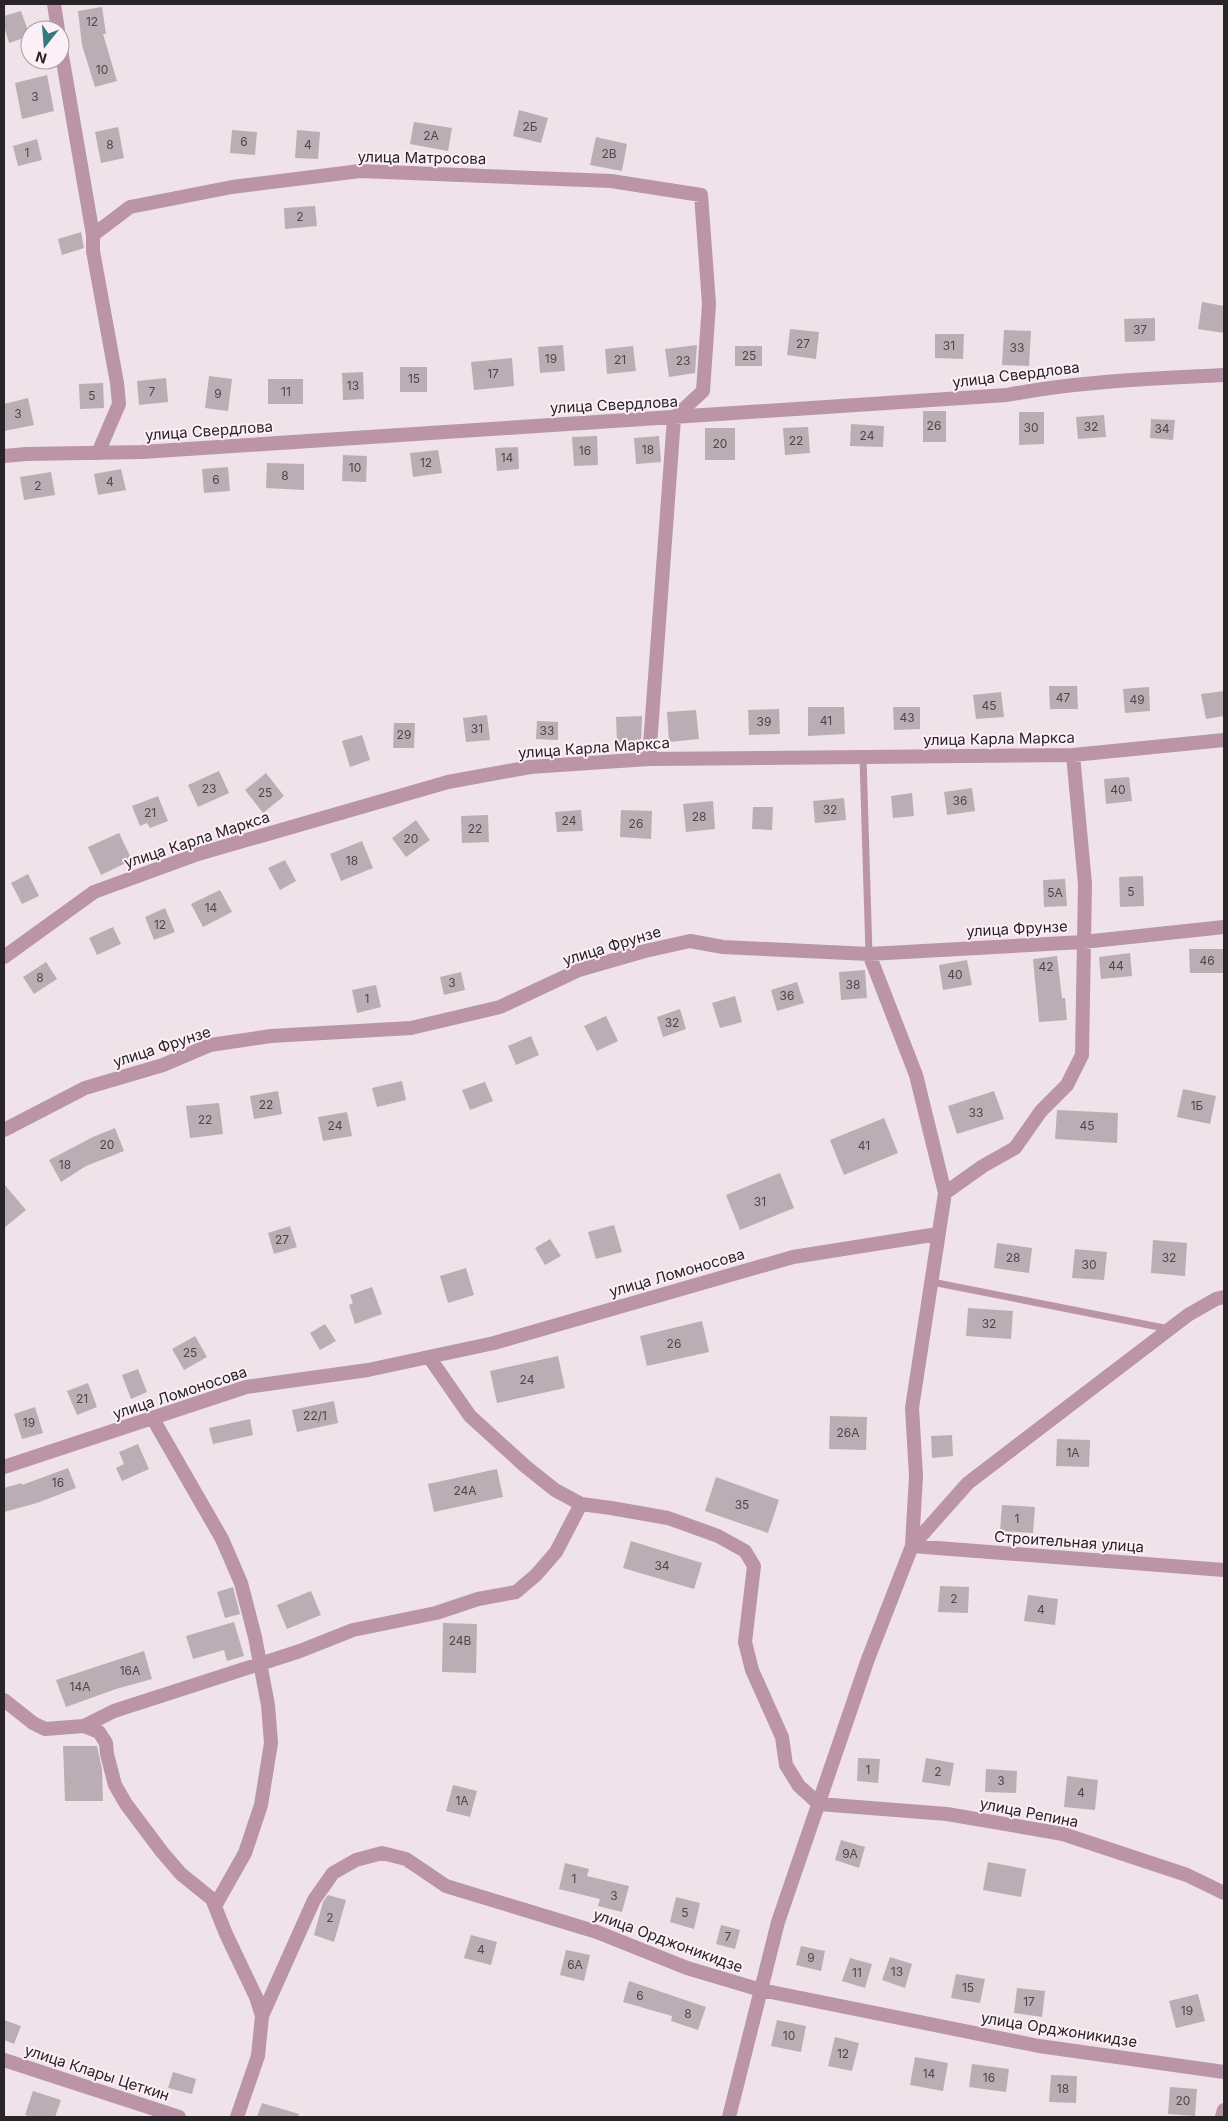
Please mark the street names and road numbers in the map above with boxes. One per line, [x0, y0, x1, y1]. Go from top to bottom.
street label: улица Матросова [358, 147, 487, 168]
street label: улица Свердлова [951, 357, 1081, 392]
street label: улица Свердлова [549, 392, 678, 417]
street label: улица Свердлова [144, 417, 274, 444]
street label: улица Карла Маркса [923, 728, 1075, 749]
street label: улица Карла Маркса [518, 733, 670, 762]
street label: улица Карла Маркса [122, 807, 272, 872]
street label: улица Фрунзе [966, 916, 1068, 941]
street label: улица Фрунзе [560, 922, 663, 969]
street label: улица Фрунзе [111, 1022, 213, 1071]
street label: улица Ломоносова [607, 1244, 747, 1301]
street label: улица Ломоносова [110, 1362, 249, 1423]
street label: Строительная улица [993, 1527, 1145, 1556]
street label: улица Репина [978, 1794, 1080, 1831]
street label: улица Орджоникидзе [591, 1905, 746, 1976]
street label: улица Орджоникидзе [980, 2008, 1139, 2051]
street label: улица Клары Цеткин [22, 2040, 172, 2105]

